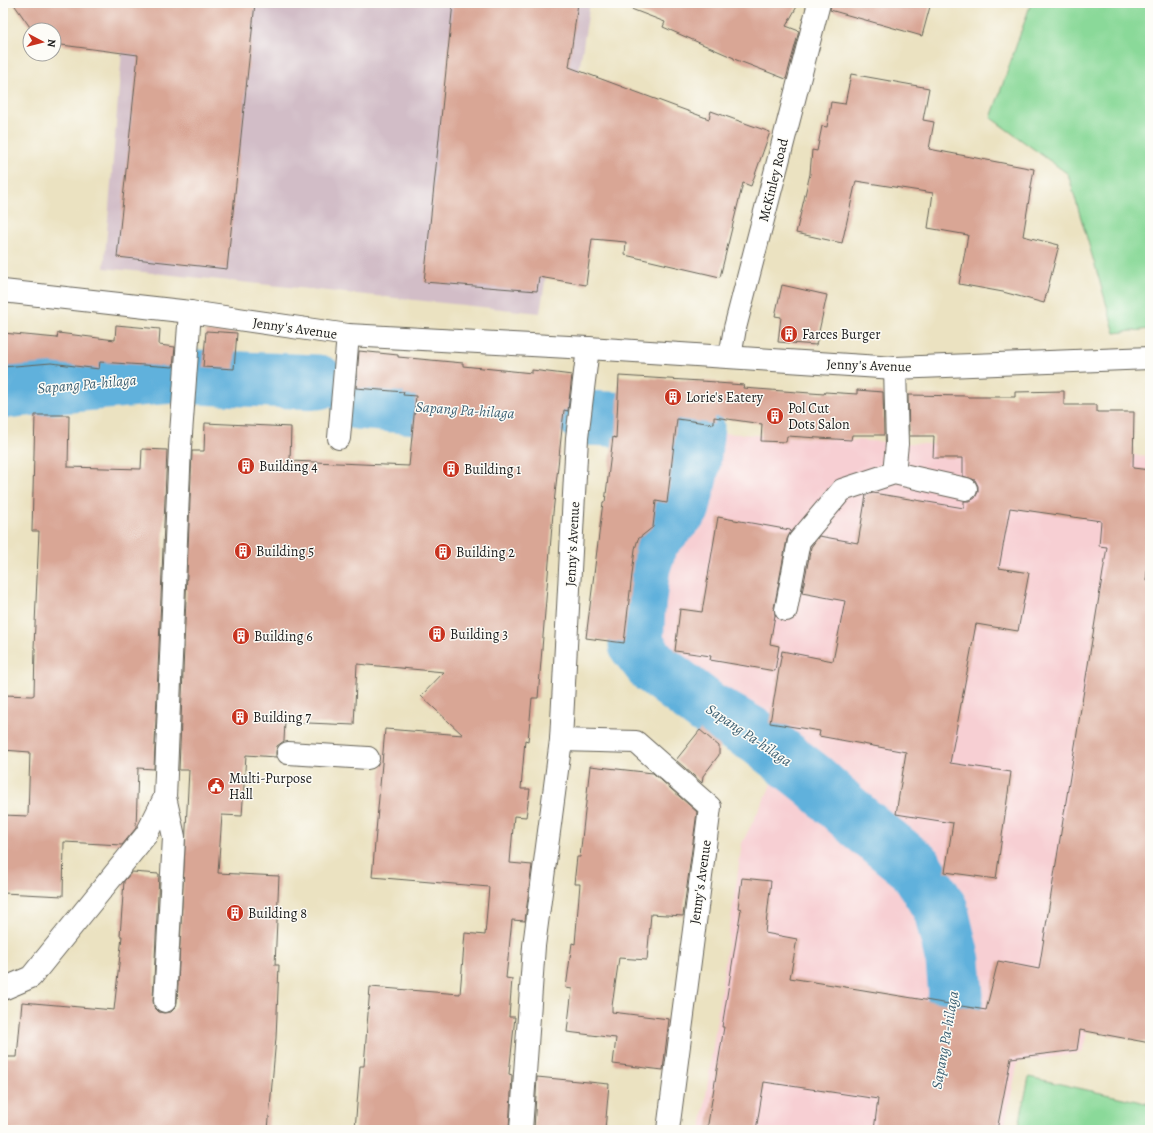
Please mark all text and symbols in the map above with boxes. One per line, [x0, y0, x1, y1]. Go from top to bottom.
north arrow [22, 22, 62, 62]
text: N [43, 38, 59, 48]
street label: McKinley Road [754, 136, 793, 224]
street label: Jenny's Avenue [252, 313, 338, 344]
building icon: Farces Burger [779, 324, 799, 344]
place label: Farces Burger [802, 325, 881, 344]
street label: Jenny's Avenue [826, 355, 912, 376]
water label: Sapang Pa-hilaga [37, 370, 137, 398]
building icon: Lorie's Eatery [663, 387, 683, 407]
place label: Lorie's Eatery [686, 388, 764, 407]
water label: Sapang Pa-hilaga [415, 397, 515, 423]
place label: Pol Cut Dots Salon [788, 399, 850, 434]
building icon: Pol Cut Dots Salon [765, 406, 785, 426]
building icon: Building 4 [236, 456, 256, 476]
place label: Building 4 [259, 457, 318, 476]
building icon: Building 1 [441, 459, 461, 479]
place label: Building 1 [464, 460, 521, 479]
street label: Jenny's Avenue [561, 501, 584, 587]
building icon: Building 5 [233, 541, 253, 561]
place label: Building 5 [256, 542, 314, 561]
building icon: Building 2 [433, 542, 453, 562]
place label: Building 2 [456, 543, 515, 562]
building icon: Building 3 [427, 624, 447, 644]
place label: Building 3 [450, 625, 508, 644]
building icon: Building 6 [231, 626, 251, 646]
place label: Building 6 [254, 627, 313, 646]
water label: Sapang Pa-hilaga [702, 699, 796, 771]
building icon: Building 7 [230, 707, 250, 727]
place label: Building 7 [253, 708, 311, 727]
place label: Multi-Purpose Hall [229, 769, 312, 804]
public building icon: Multi-Purpose Hall [206, 776, 226, 796]
street label: Jenny's Avenue [685, 839, 716, 925]
building icon: Building 8 [225, 903, 245, 923]
place label: Building 8 [248, 904, 307, 923]
water label: Sapang Pa-hilaga [927, 989, 963, 1091]

